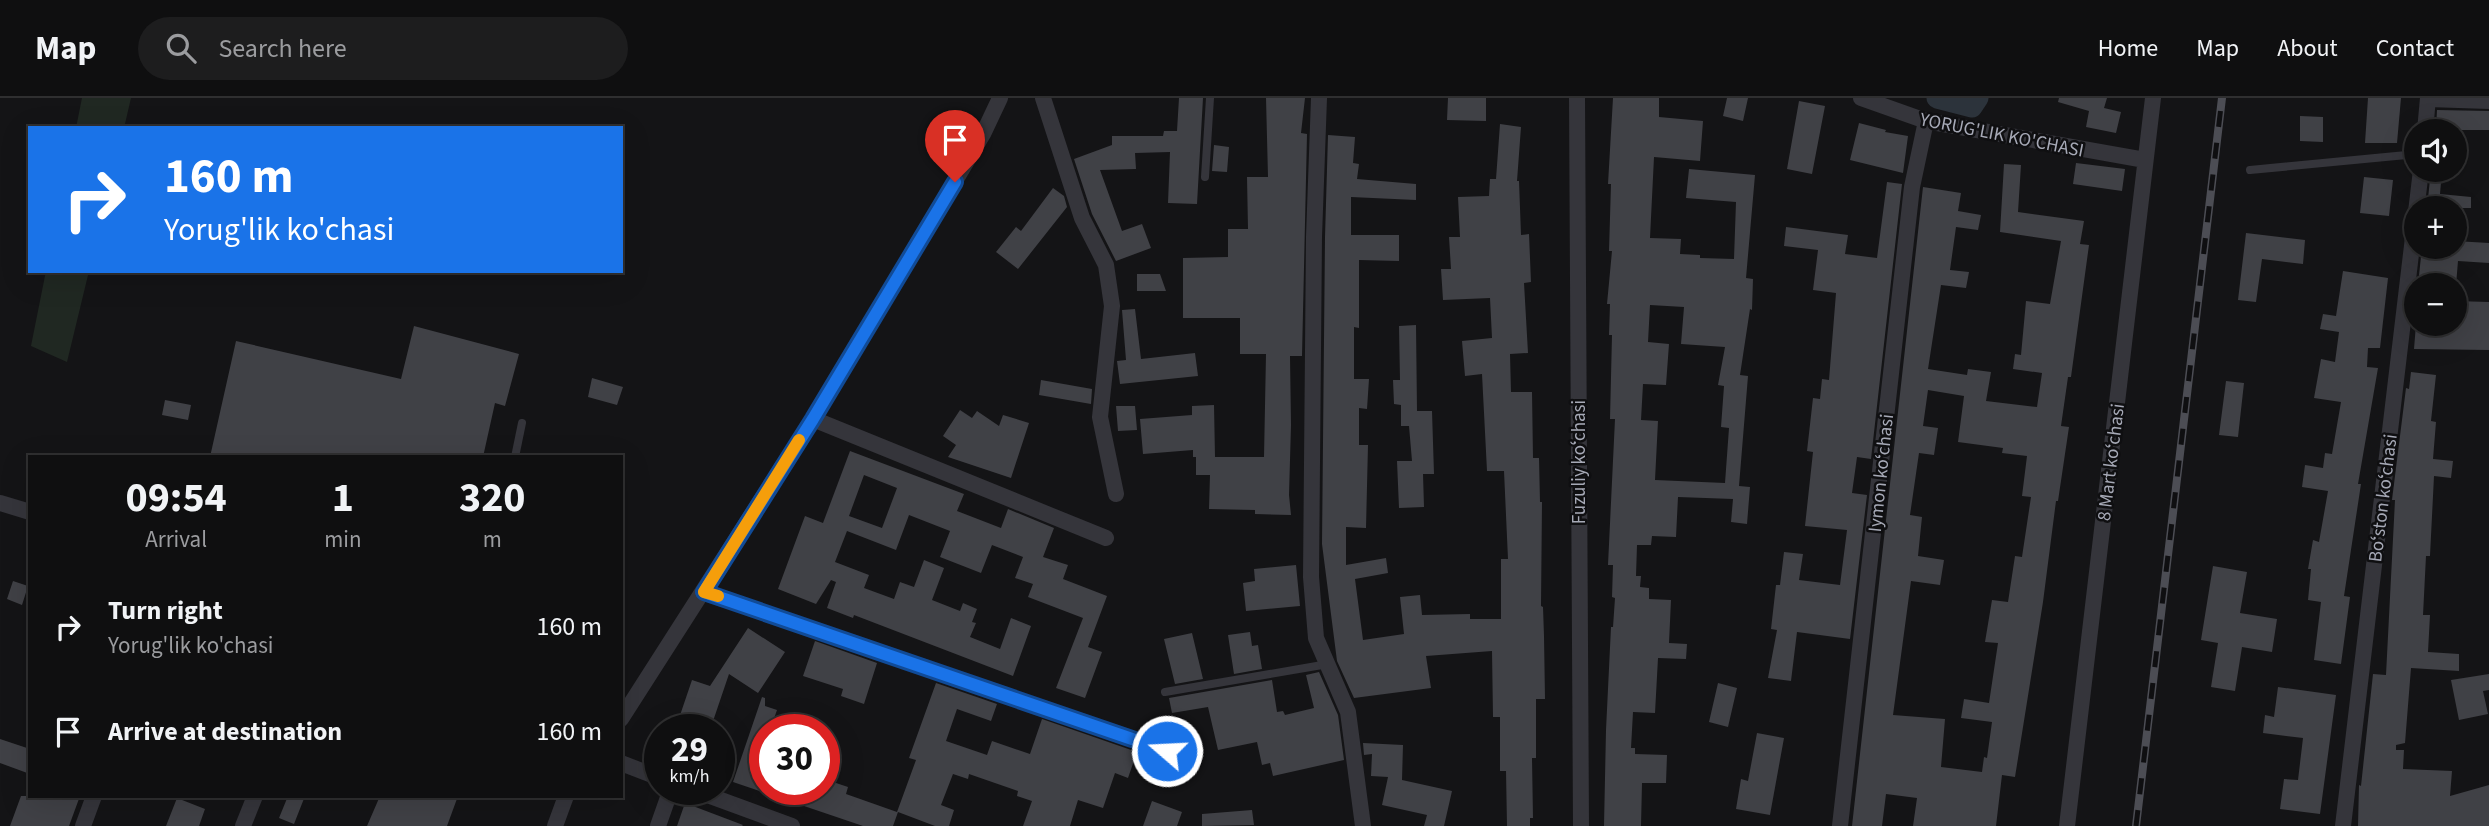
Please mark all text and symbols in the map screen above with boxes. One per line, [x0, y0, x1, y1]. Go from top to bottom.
search box [138, 17, 628, 80]
text: Map [35, 25, 96, 72]
icon: search [162, 29, 200, 67]
text: Search here [218, 30, 347, 67]
text: Home [2098, 31, 2158, 66]
text: Map [2196, 31, 2239, 66]
text: About [2277, 31, 2338, 66]
text: Contact [2376, 31, 2454, 66]
street label: YORUG'LIK KO'CHASI [1916, 106, 2086, 165]
pin [925, 110, 985, 182]
map controls [2404, 119, 2467, 336]
button: sound [2404, 119, 2467, 182]
icon: arrive [936, 121, 974, 159]
text: 160 m [164, 142, 293, 212]
icon: right [49, 154, 140, 245]
button: + [2404, 196, 2467, 259]
text: Yorug'lik ko'chasi [164, 207, 394, 253]
button: − [2404, 273, 2467, 336]
street label: Fuzuliy koʻchasi [1566, 400, 1593, 524]
street label: 8 Mart koʻchasi [2091, 402, 2132, 522]
street label: Iymon koʻchasi [1862, 413, 1901, 534]
street label: Boʻston koʻchasi [2362, 433, 2405, 564]
text: 09:54 [125, 468, 227, 528]
text: 1 [332, 468, 354, 528]
text: 320 [459, 468, 526, 528]
text: Arrival [145, 523, 207, 556]
text: min [324, 523, 362, 556]
text: m [483, 523, 502, 556]
text: Turn right [108, 592, 223, 629]
icon: right [49, 608, 87, 646]
text: 160 m [536, 608, 602, 645]
text: Yorug'lik ko'chasi [108, 629, 274, 662]
icon: arrive [49, 713, 87, 751]
text: Arrive at destination [108, 713, 342, 750]
text: 160 m [536, 713, 602, 750]
speed limit sign: 30 [749, 714, 840, 805]
position arrow [1130, 714, 1204, 788]
text: 29 [671, 725, 708, 775]
text: km/h [670, 764, 709, 789]

